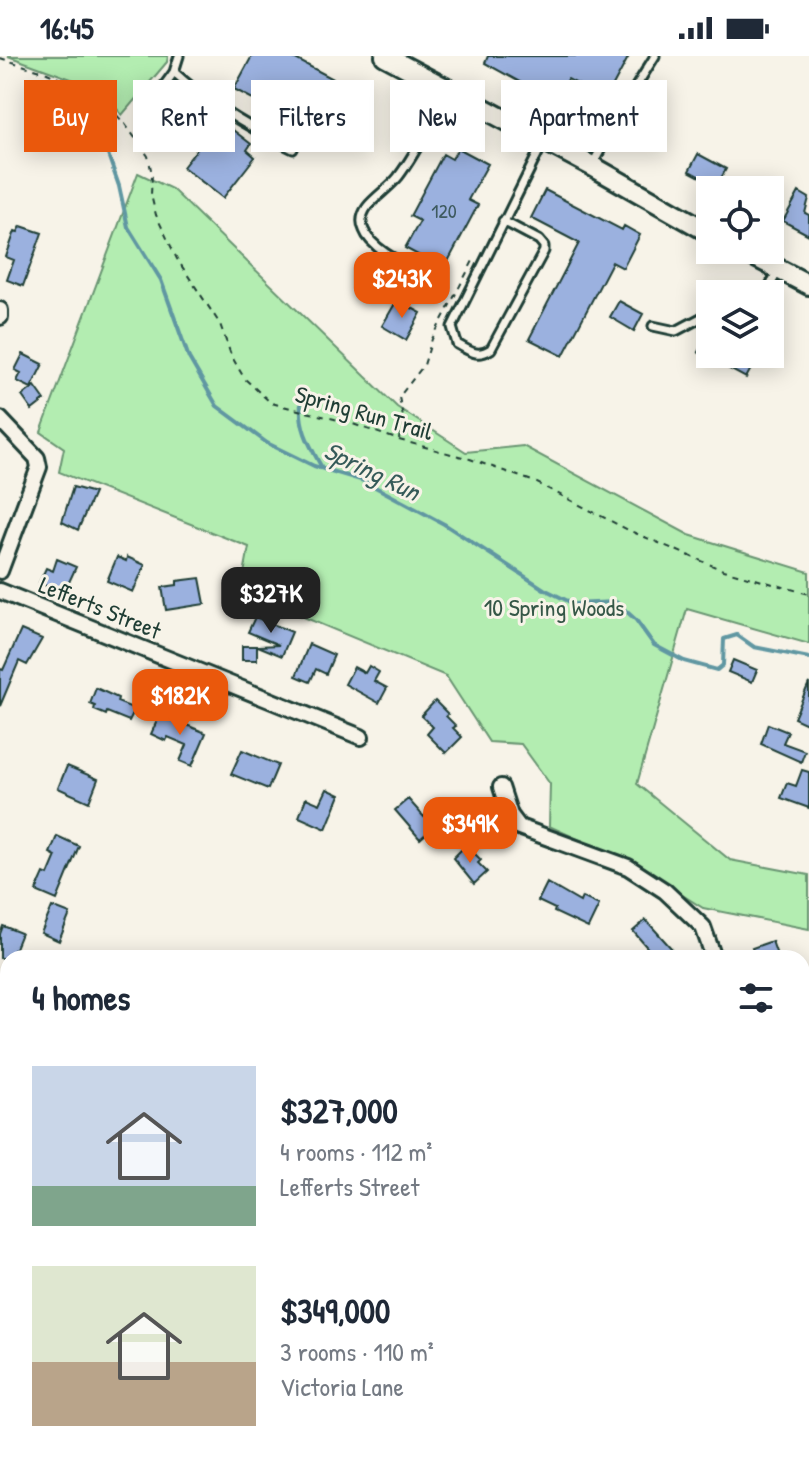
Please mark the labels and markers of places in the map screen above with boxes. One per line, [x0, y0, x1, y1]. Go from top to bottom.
pin: $243K [346, 252, 458, 320]
pin: $327K [215, 567, 327, 635]
pin: $182K [124, 669, 236, 737]
pin: $349K [414, 797, 526, 865]

